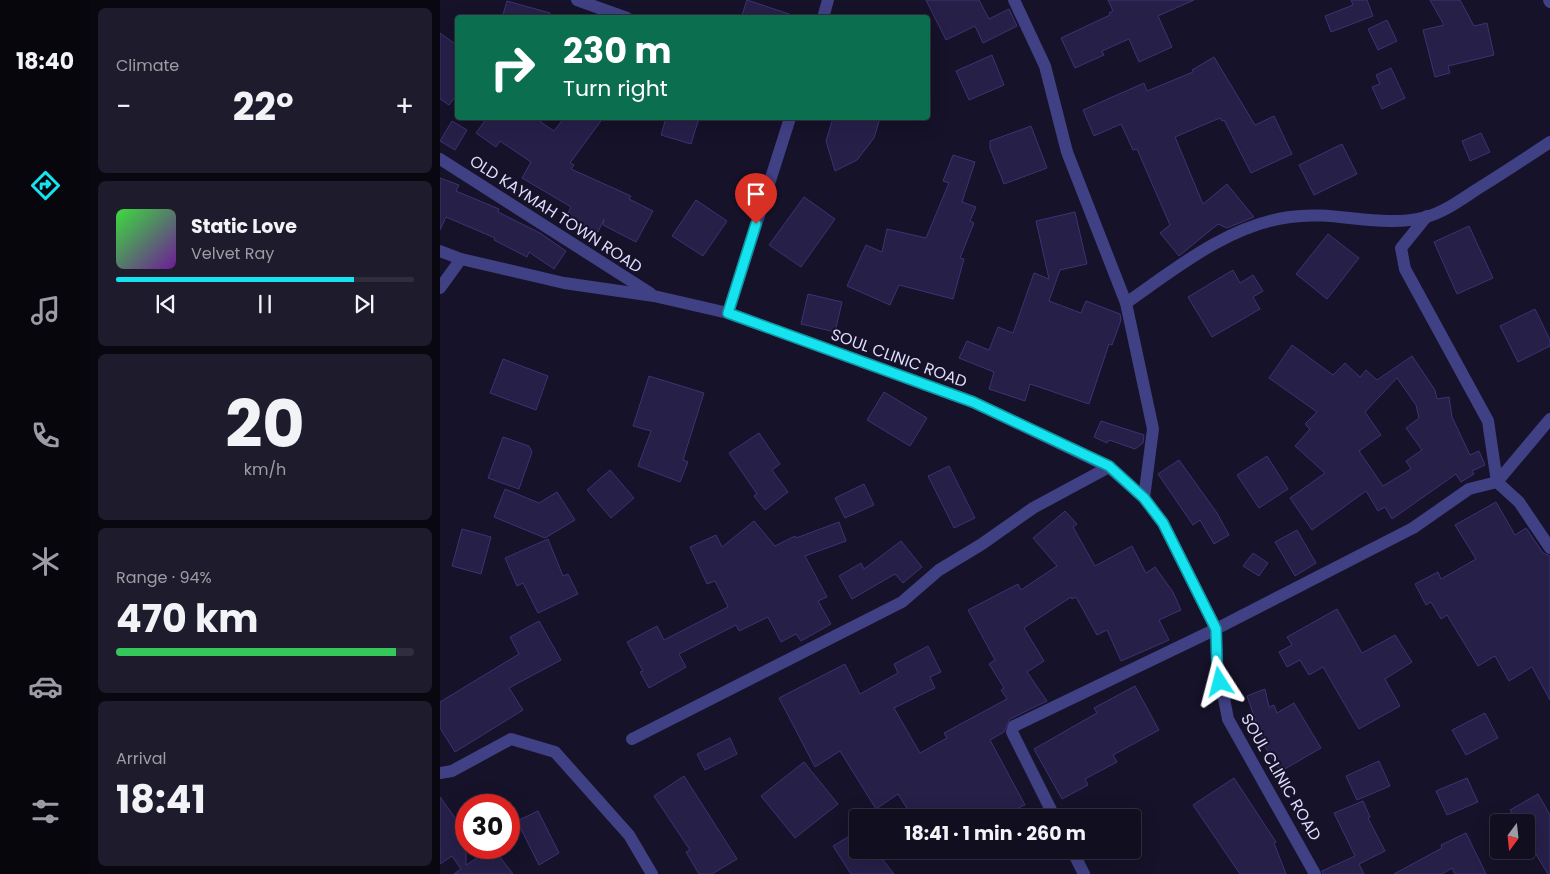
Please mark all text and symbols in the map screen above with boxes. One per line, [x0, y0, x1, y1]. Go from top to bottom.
text: 230 m [563, 26, 671, 75]
icon: right [480, 35, 545, 100]
text: 18:40 [16, 46, 74, 77]
text: Climate [116, 54, 179, 77]
text: Turn right [563, 73, 668, 104]
text: 22° [233, 80, 294, 133]
text: − [116, 87, 131, 126]
text: + [395, 87, 414, 126]
street label: OLD KAYMAH TOWN ROAD [465, 149, 647, 279]
icon: directions [28, 168, 63, 203]
pin [735, 173, 777, 224]
icon: arrive [742, 180, 770, 208]
text: Static Love [191, 213, 297, 240]
text: Velvet Ray [191, 242, 274, 265]
icon: previous [152, 290, 180, 318]
icon: pause [251, 290, 279, 318]
icon: next [350, 290, 378, 318]
icon: music [28, 293, 63, 328]
street label: SOUL CLINIC ROAD [828, 323, 970, 393]
text: 20 [225, 379, 305, 470]
icon: phone [28, 418, 63, 453]
text: km/h [244, 458, 286, 481]
icon: climate [28, 544, 63, 579]
text: Range · 94% [116, 566, 212, 589]
text: 470 km [116, 592, 259, 645]
position arrow [1193, 655, 1245, 707]
icon: car [28, 669, 63, 704]
street label: SOUL CLINIC ROAD [1235, 709, 1327, 845]
text: Arrival [116, 747, 166, 770]
text: 18:41 [116, 773, 206, 826]
icon: filters [28, 794, 63, 829]
speed limit sign: 30 [455, 794, 520, 859]
north arrow [1490, 814, 1535, 859]
map controls [1490, 814, 1535, 859]
text: 18:41 · 1 min · 260 m [904, 820, 1086, 847]

